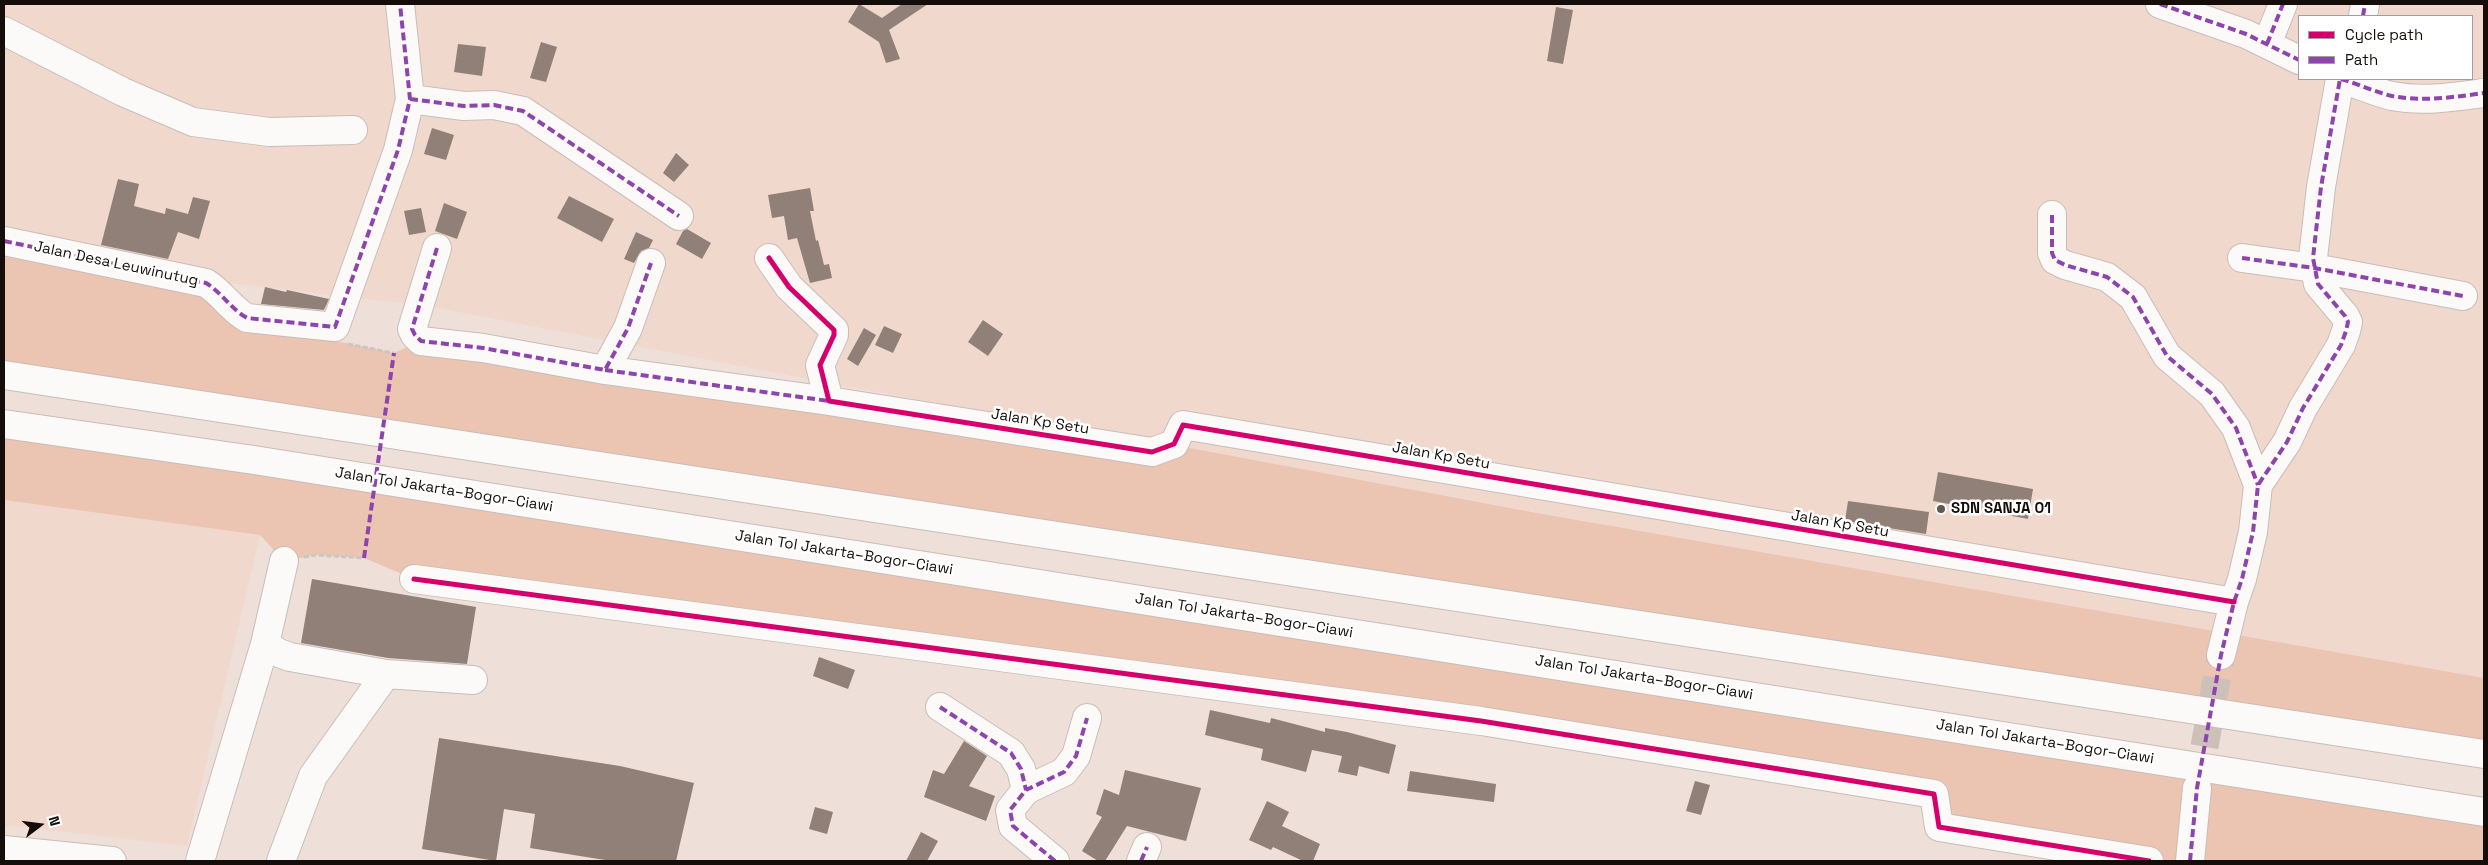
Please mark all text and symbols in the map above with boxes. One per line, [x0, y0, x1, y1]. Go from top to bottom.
legend [2298, 15, 2473, 80]
text: Cycle path [2345, 25, 2423, 44]
text: Path [2345, 50, 2378, 69]
street label: Jalan Desa Leuwinutug [32, 238, 200, 290]
street label: Jalan Kp Setu [990, 405, 1090, 439]
street label: Jalan Kp Setu [1391, 439, 1491, 473]
street label: Jalan Tol Jakarta–Bogor–Ciawi [334, 464, 554, 516]
place label: SDN SANJA 01 [1951, 500, 2051, 518]
marker: SDN SANJA 01 [1935, 503, 1947, 515]
street label: Jalan Kp Setu [1790, 507, 1890, 541]
street label: Jalan Tol Jakarta–Bogor–Ciawi [734, 527, 954, 579]
street label: Jalan Tol Jakarta–Bogor–Ciawi [1134, 590, 1354, 642]
street label: Jalan Tol Jakarta–Bogor–Ciawi [1534, 652, 1754, 704]
street label: Jalan Tol Jakarta–Bogor–Ciawi [1935, 716, 2155, 768]
north arrow [15, 800, 65, 850]
text: N [45, 814, 64, 828]

